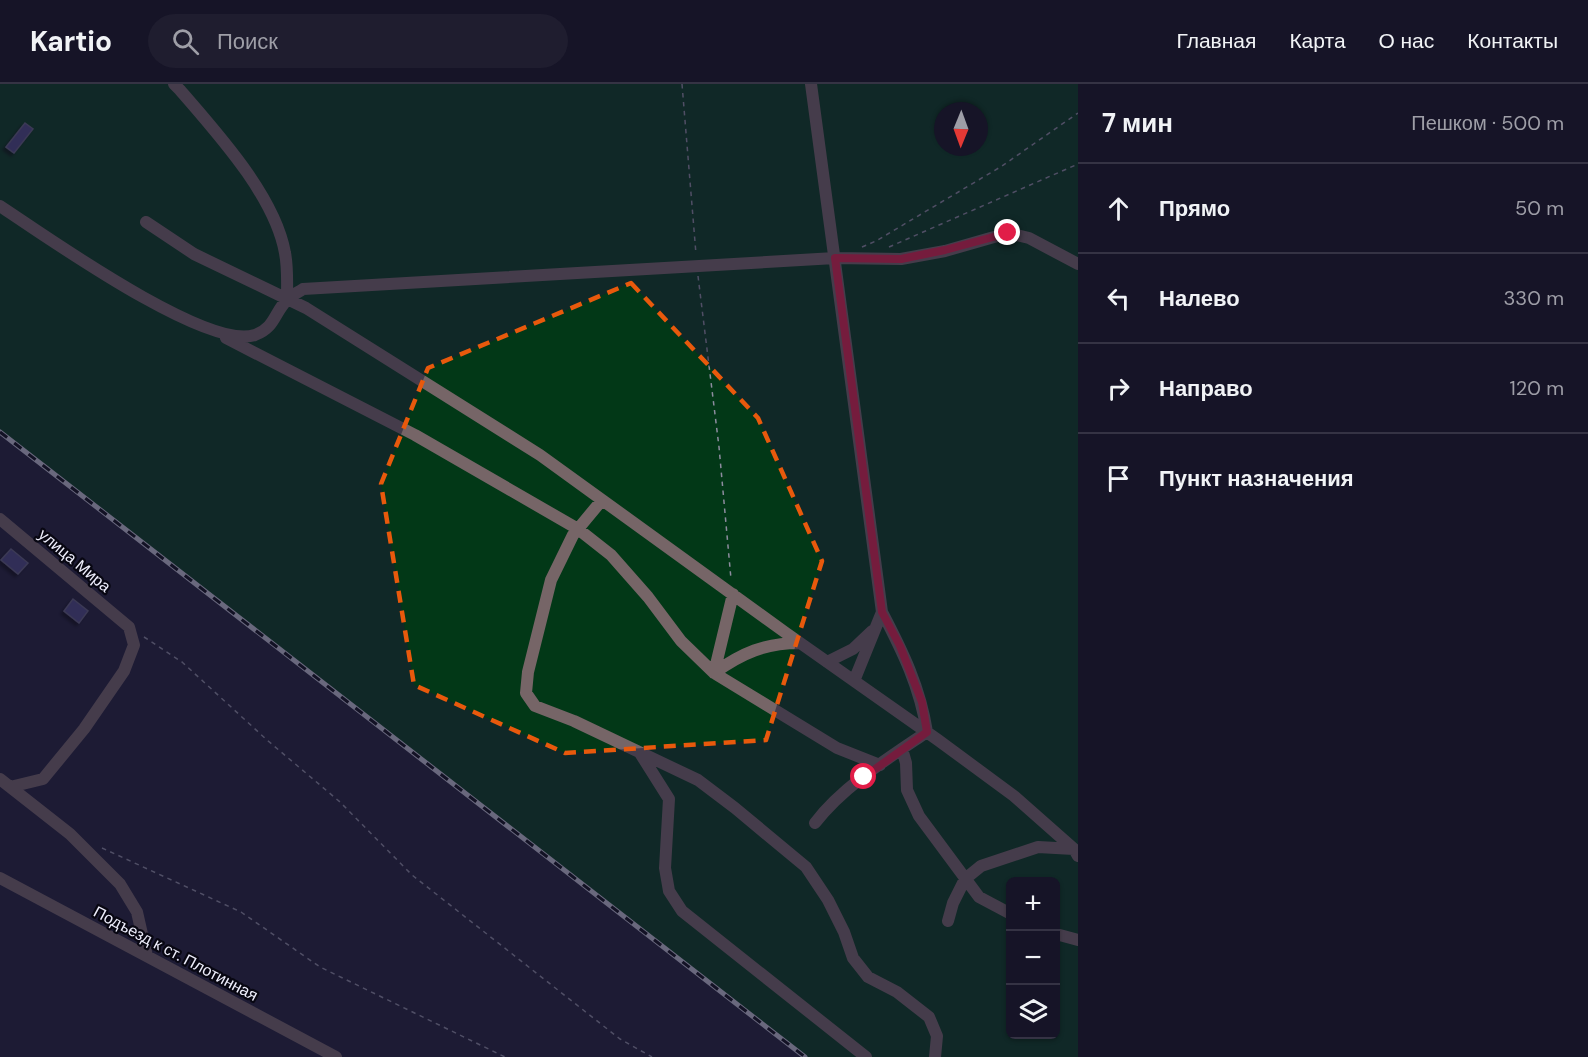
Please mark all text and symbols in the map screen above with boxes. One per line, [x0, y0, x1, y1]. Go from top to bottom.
search box [148, 14, 568, 68]
text: Kartio [30, 23, 112, 60]
icon: search [169, 25, 202, 58]
text: Поиск [217, 27, 278, 56]
text: Главная [1176, 27, 1256, 55]
text: Карта [1289, 27, 1346, 55]
text: О нас [1379, 27, 1434, 55]
text: Контакты [1467, 27, 1558, 55]
north arrow [934, 102, 988, 156]
text: 7 мин [1102, 106, 1173, 140]
text: Пешком · 500 m [1411, 110, 1564, 136]
icon: ahead [1102, 192, 1135, 225]
text: Прямо [1159, 194, 1230, 223]
text: 50 m [1515, 195, 1564, 221]
route end [994, 219, 1020, 245]
icon: left [1102, 282, 1135, 315]
text: Налево [1159, 284, 1240, 313]
text: 330 m [1504, 285, 1564, 311]
icon: right [1102, 372, 1135, 405]
text: Направо [1159, 374, 1253, 403]
text: 120 m [1510, 375, 1564, 401]
icon: arrive [1102, 462, 1135, 495]
text: Пункт назначения [1159, 464, 1354, 493]
street label: улица Мира [34, 524, 115, 597]
route start [850, 763, 876, 789]
map controls [1006, 877, 1060, 1039]
button: + [1006, 877, 1060, 931]
street label: Подъезд к ст. Плотинная [90, 901, 262, 1006]
button: − [1006, 931, 1060, 985]
button: layers [1006, 985, 1060, 1039]

